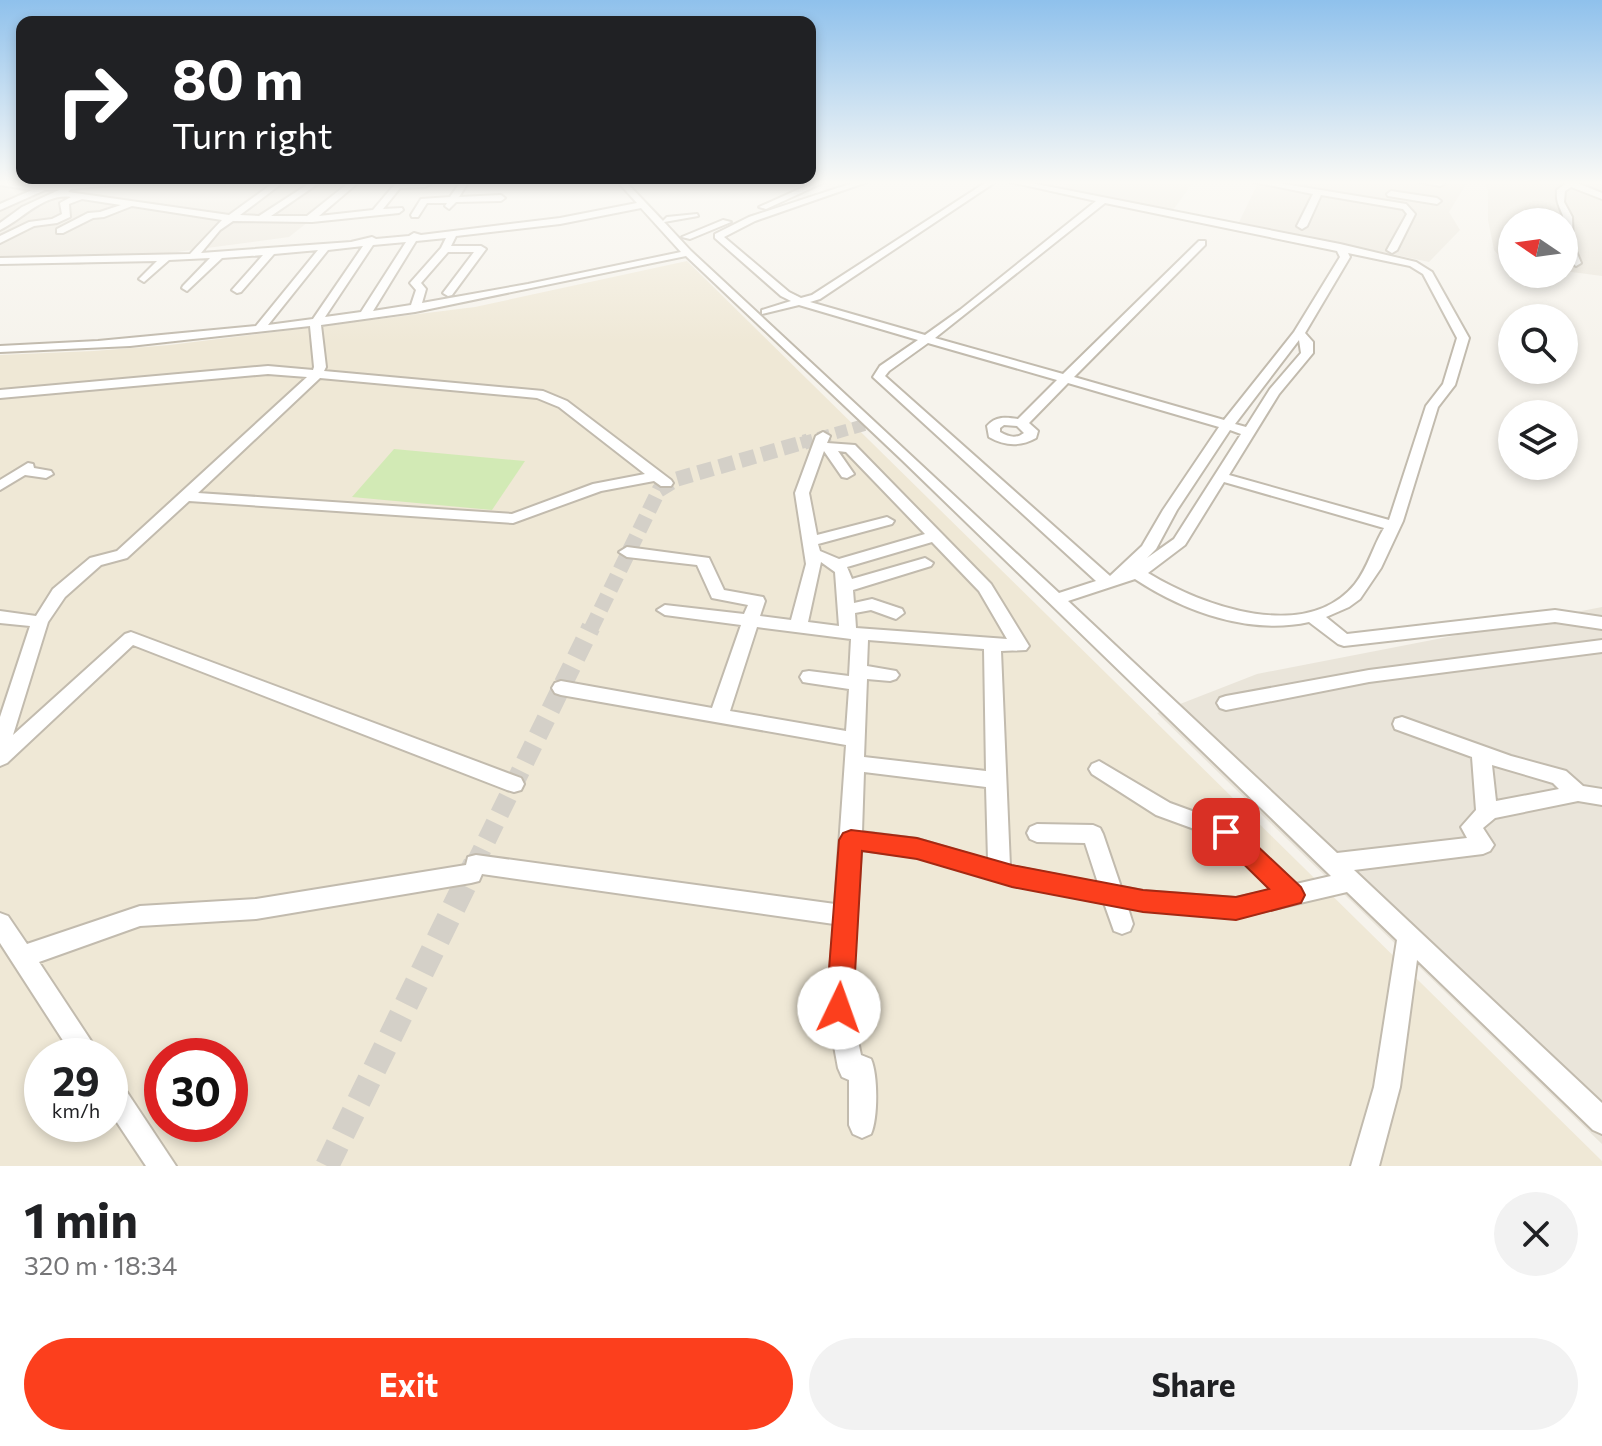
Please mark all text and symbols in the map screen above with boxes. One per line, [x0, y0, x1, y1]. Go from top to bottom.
text: 80 m [172, 43, 303, 112]
icon: right [40, 48, 144, 152]
text: Turn right [172, 112, 333, 156]
north arrow [1498, 208, 1578, 288]
map controls [1498, 208, 1578, 480]
button: search [1498, 304, 1578, 384]
button: layers [1498, 400, 1578, 480]
pin [1192, 798, 1260, 866]
icon: arrive [1204, 810, 1248, 854]
position arrow [797, 966, 881, 1050]
speed limit sign: 30 [144, 1038, 248, 1142]
text: 29 [52, 1055, 100, 1104]
text: km/h [52, 1098, 100, 1122]
text: 1 min [24, 1189, 138, 1248]
button: close [1494, 1192, 1578, 1276]
text: 320 m · 18:34 [24, 1249, 177, 1280]
button: Exit [24, 1338, 793, 1430]
button: Share [809, 1338, 1578, 1430]

